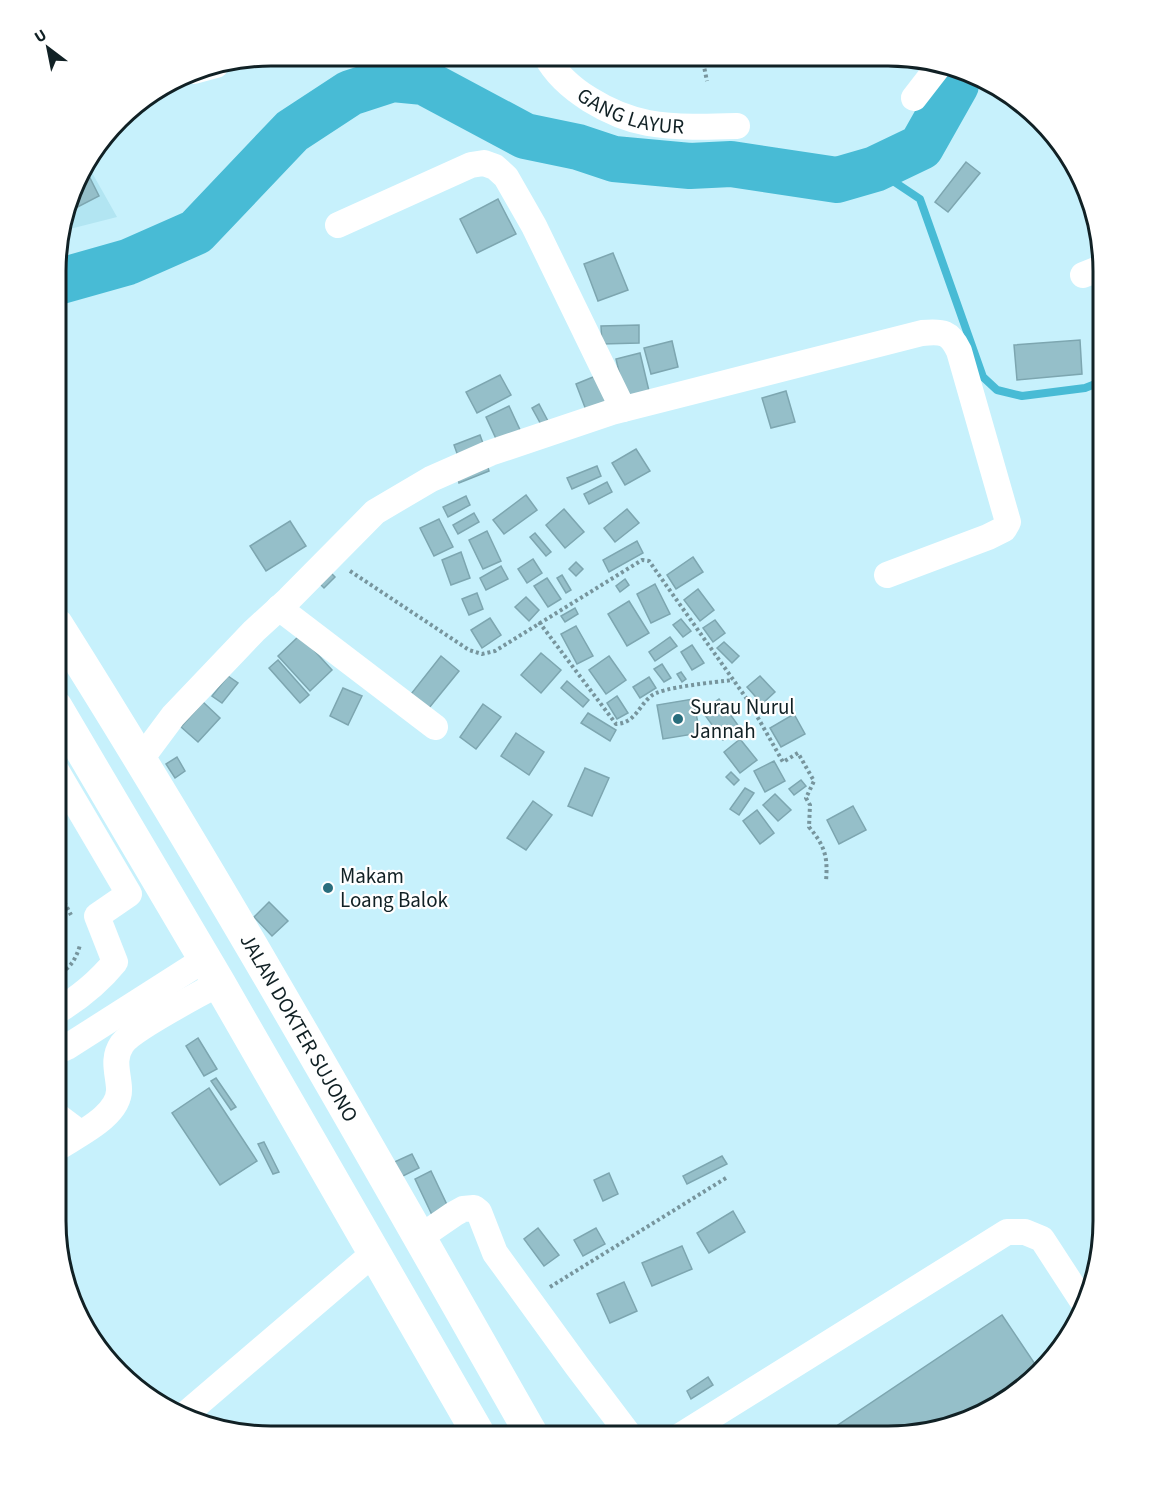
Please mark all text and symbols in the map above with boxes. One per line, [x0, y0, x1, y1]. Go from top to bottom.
north arrow [18, 18, 78, 78]
text: U [30, 24, 51, 48]
street label: GANG LAYUR [571, 80, 685, 142]
place label: Surau Nurul Jannah [690, 692, 795, 746]
marker: Surau Nurul Jannah [671, 712, 685, 726]
place label: Makam Loang Balok [340, 861, 449, 915]
marker: Makam Loang Balok [321, 881, 335, 895]
street label: JALAN DOKTER SUJONO [232, 928, 366, 1128]

